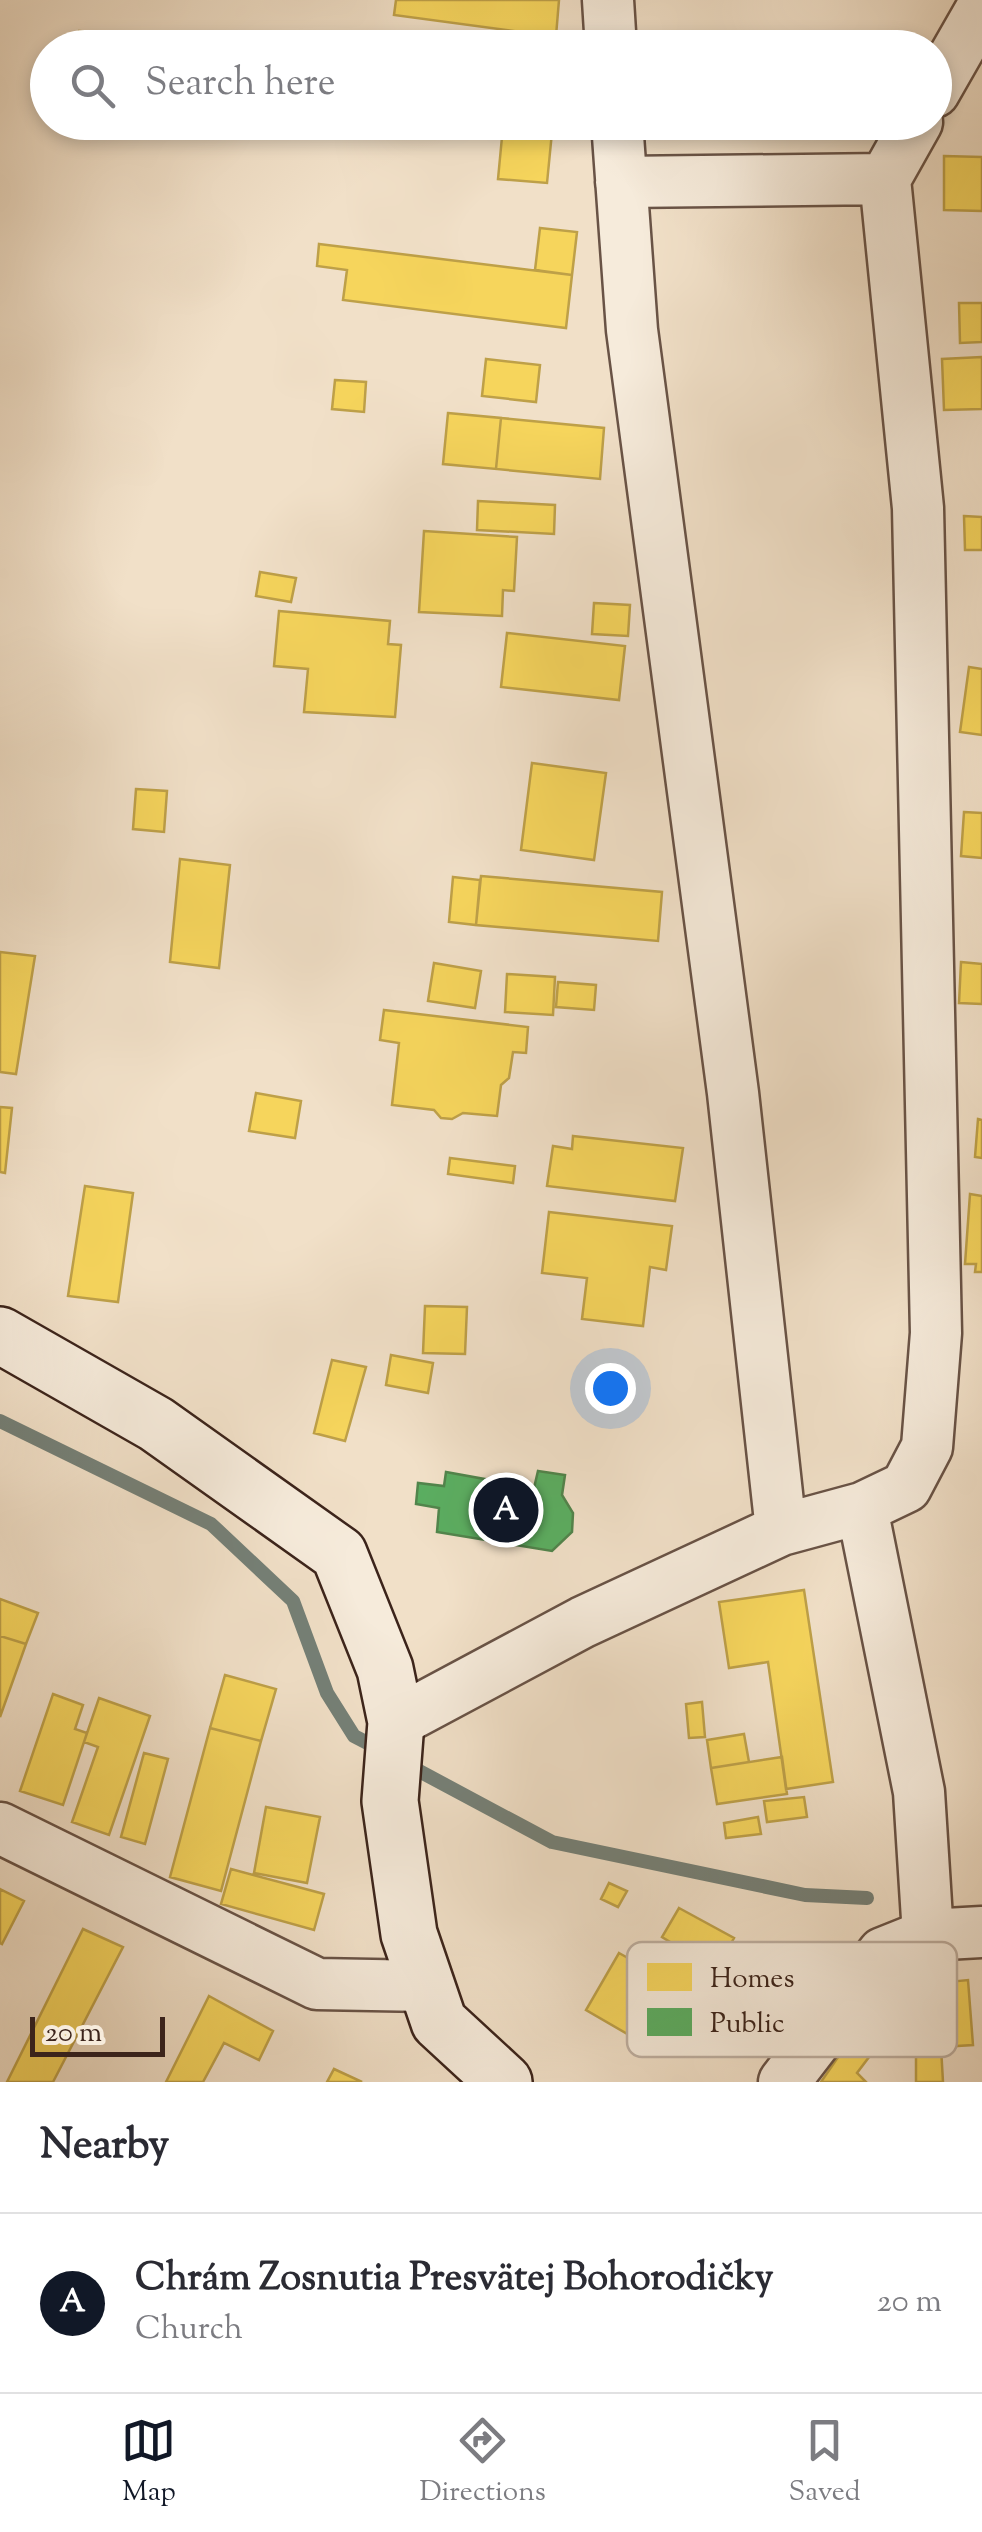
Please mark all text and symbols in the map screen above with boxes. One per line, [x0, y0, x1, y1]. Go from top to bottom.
search box [30, 30, 952, 140]
icon: search [65, 58, 120, 113]
text: Search here [145, 58, 336, 112]
your location [585, 1363, 636, 1414]
pin: A [474, 1472, 538, 1548]
legend [627, 1942, 957, 2057]
text: Homes [710, 1960, 794, 2000]
text: Public [710, 2005, 785, 2045]
scale bar [30, 2012, 165, 2056]
text: 20 m [45, 2014, 102, 2054]
text: Nearby [40, 2117, 169, 2177]
text: Chrám Zosnutia Presvätej Bohorodičky [135, 2253, 774, 2307]
text: A [60, 2280, 85, 2326]
text: 20 m [877, 2280, 942, 2326]
text: Church [135, 2307, 243, 2353]
tab: Map [121, 2413, 176, 2513]
tab: Directions [419, 2413, 546, 2513]
tab: Saved [789, 2413, 861, 2513]

